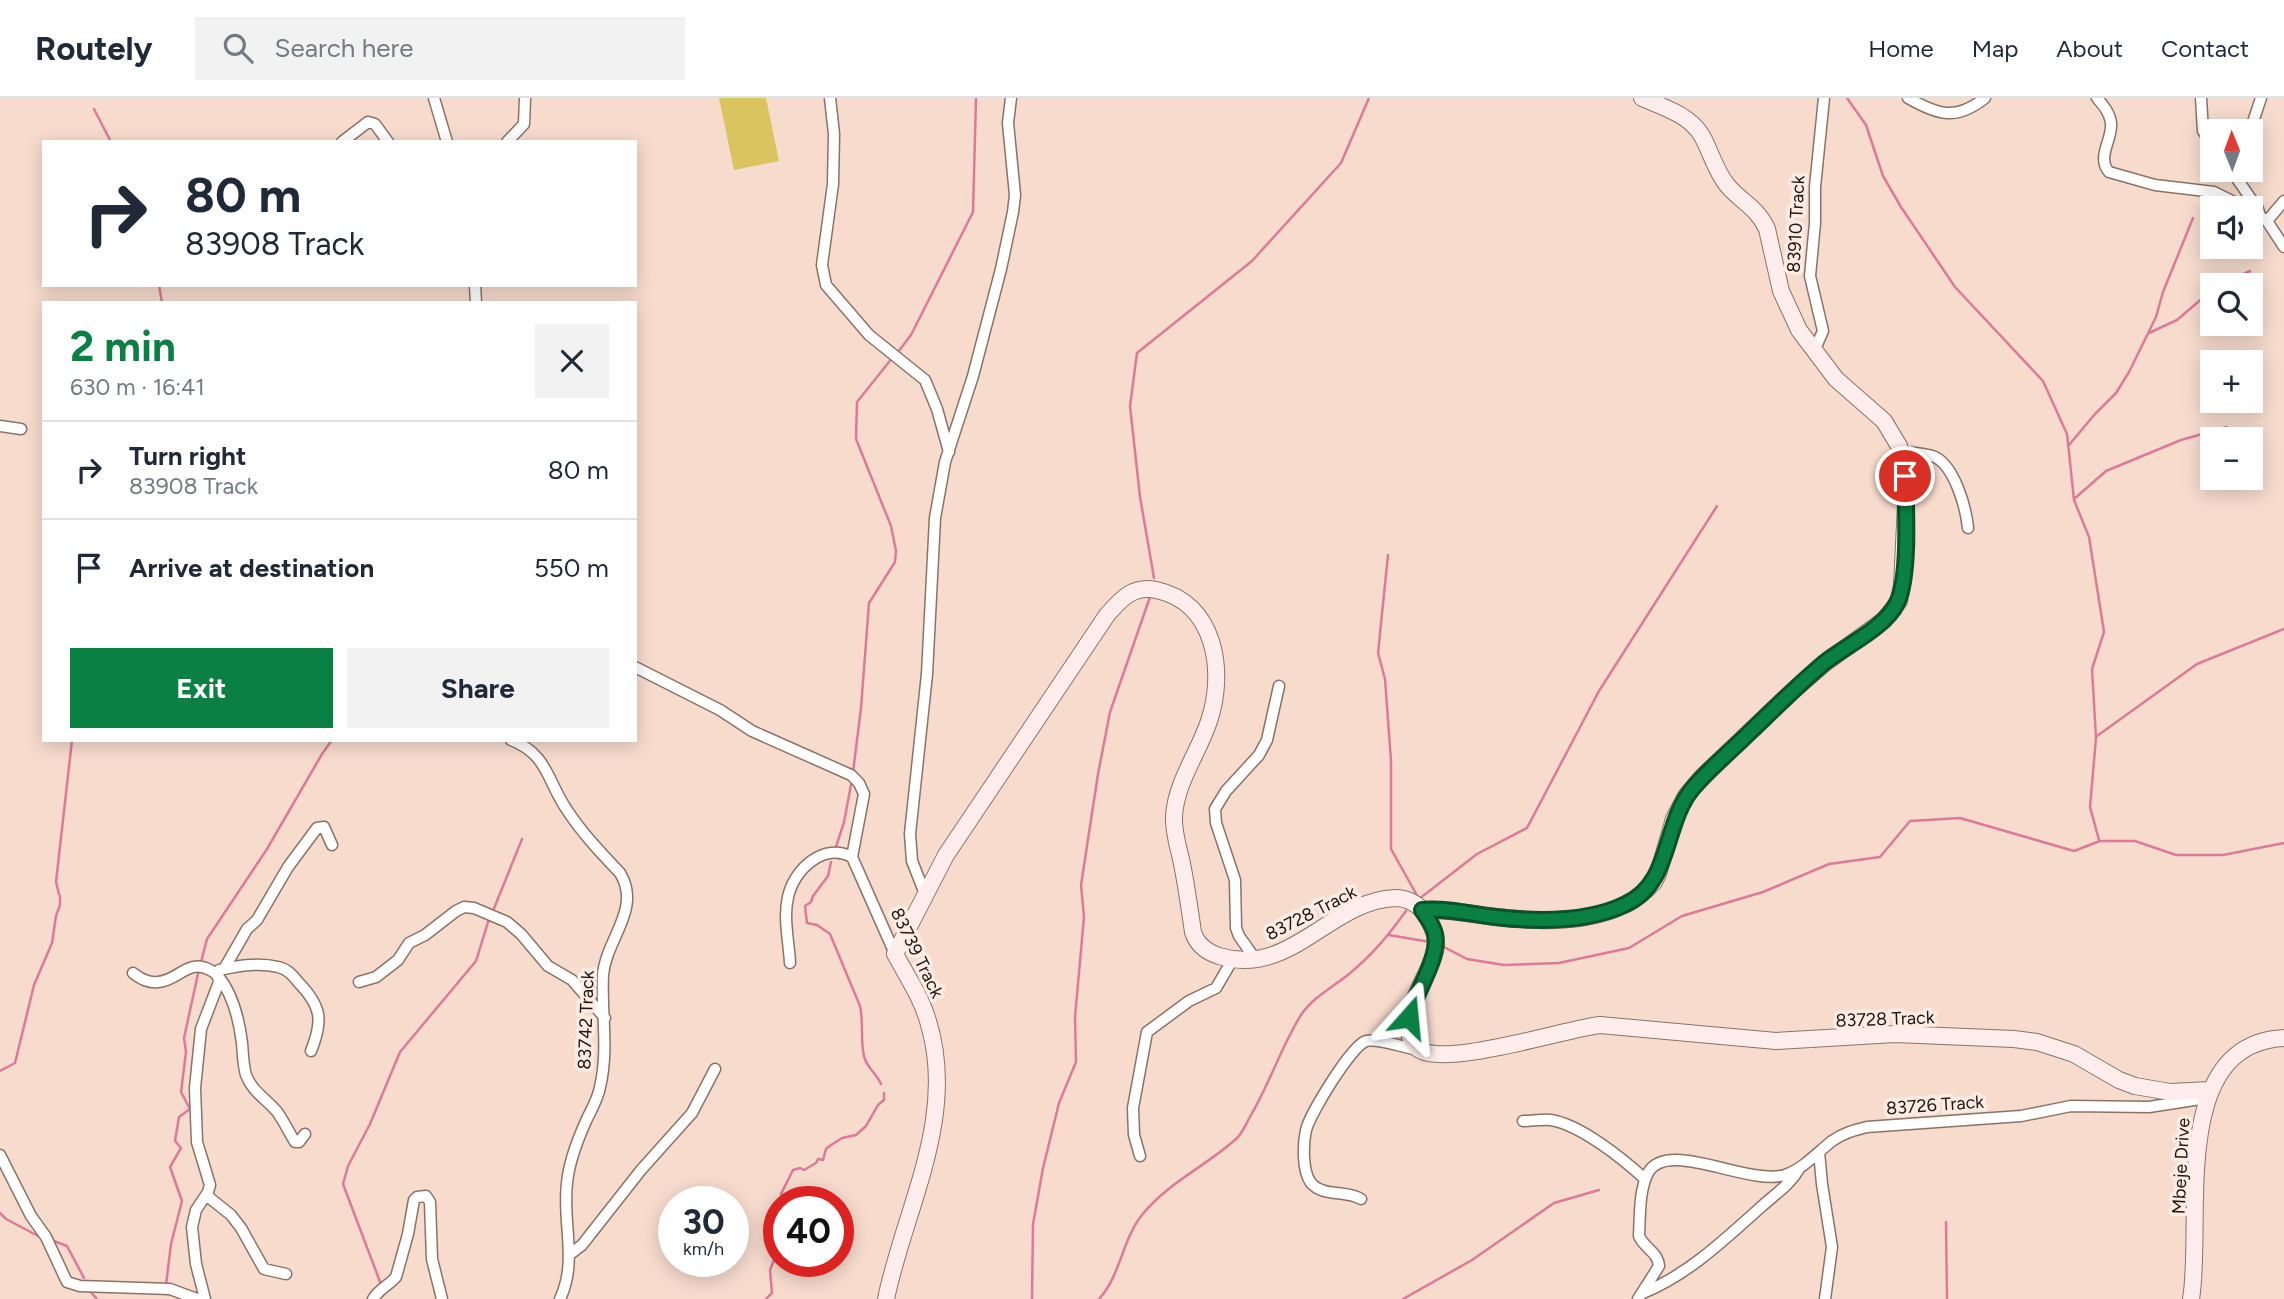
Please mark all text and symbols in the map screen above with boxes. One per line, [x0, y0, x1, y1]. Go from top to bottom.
search box [195, 17, 685, 80]
text: Routely [35, 29, 153, 68]
icon: search [219, 29, 257, 67]
text: Search here [275, 32, 414, 64]
text: Home [1868, 34, 1934, 63]
text: Map [1972, 34, 2018, 63]
text: About [2056, 34, 2123, 63]
text: Contact [2161, 34, 2249, 63]
north arrow [2200, 119, 2263, 182]
map controls [2200, 119, 2263, 490]
text: 80 m [185, 165, 301, 224]
icon: right [70, 168, 161, 259]
street label: 83910 Track [1782, 175, 1810, 273]
button: sound [2200, 196, 2263, 259]
text: 83908 Track [185, 225, 364, 263]
button: search [2200, 273, 2263, 336]
text: 2 min [70, 321, 176, 372]
button: close [535, 324, 609, 398]
button: + [2200, 350, 2263, 413]
text: 630 m · 16:41 [70, 373, 205, 401]
button: − [2200, 427, 2263, 490]
text: Turn right [129, 440, 246, 472]
pin [1875, 446, 1935, 506]
icon: right [70, 451, 108, 489]
text: 80 m [548, 454, 609, 486]
icon: arrive [1886, 457, 1924, 495]
text: 83908 Track [129, 472, 258, 500]
icon: arrive [70, 549, 108, 587]
text: Arrive at destination [129, 552, 374, 584]
text: 550 m [534, 552, 609, 584]
button: Exit [70, 648, 333, 728]
button: Share [347, 648, 609, 728]
street label: 83728 Track [1262, 881, 1360, 945]
street label: 83739 Track [886, 904, 948, 1002]
street label: 83742 Track [573, 970, 599, 1070]
position arrow [1372, 980, 1446, 1054]
street label: 83728 Track [1835, 1006, 1935, 1032]
street label: 83726 Track [1885, 1091, 1985, 1119]
street label: Mbeje Drive [2167, 1117, 2195, 1215]
speed limit sign: 40 [763, 1186, 854, 1277]
text: 30 [682, 1201, 725, 1243]
text: km/h [683, 1238, 724, 1260]

